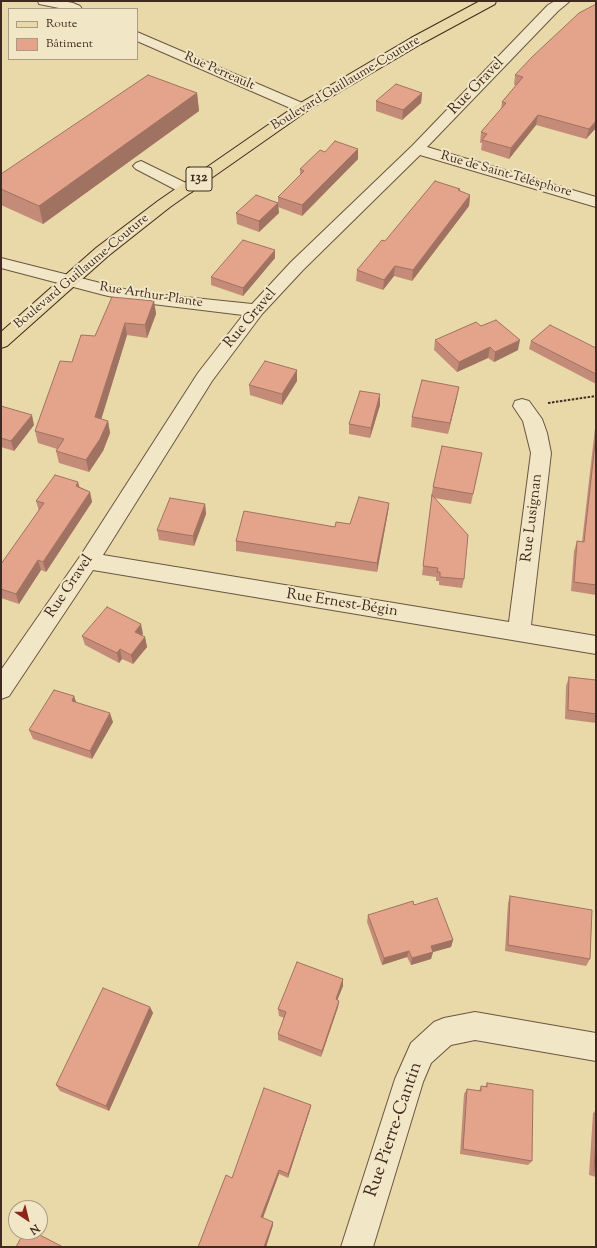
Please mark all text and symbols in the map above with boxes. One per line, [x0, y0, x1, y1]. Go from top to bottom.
legend [8, 8, 138, 60]
text: Route [46, 15, 77, 33]
street label: Boulevard Guillaume-Couture [269, 33, 423, 135]
text: Bâtiment [46, 35, 93, 53]
street label: Rue Perreault [181, 50, 257, 94]
street label: Rue Gravel [445, 55, 509, 119]
street label: Rue de Saint-Télésphore [439, 149, 573, 201]
road number: 132 [186, 167, 212, 191]
street label: Boulevard Guillaume-Couture [12, 211, 152, 333]
street label: Rue Arthur-Plante [98, 280, 204, 312]
street label: Rue Gravel [221, 286, 281, 352]
street label: Rue Lusignan [519, 473, 547, 563]
street label: Rue Gravel [42, 552, 98, 622]
street label: Rue Ernest-Bégin [285, 586, 399, 622]
street label: Rue Pierre-Cantin [362, 1060, 428, 1200]
north arrow [8, 1200, 48, 1240]
text: N [26, 1220, 42, 1238]

